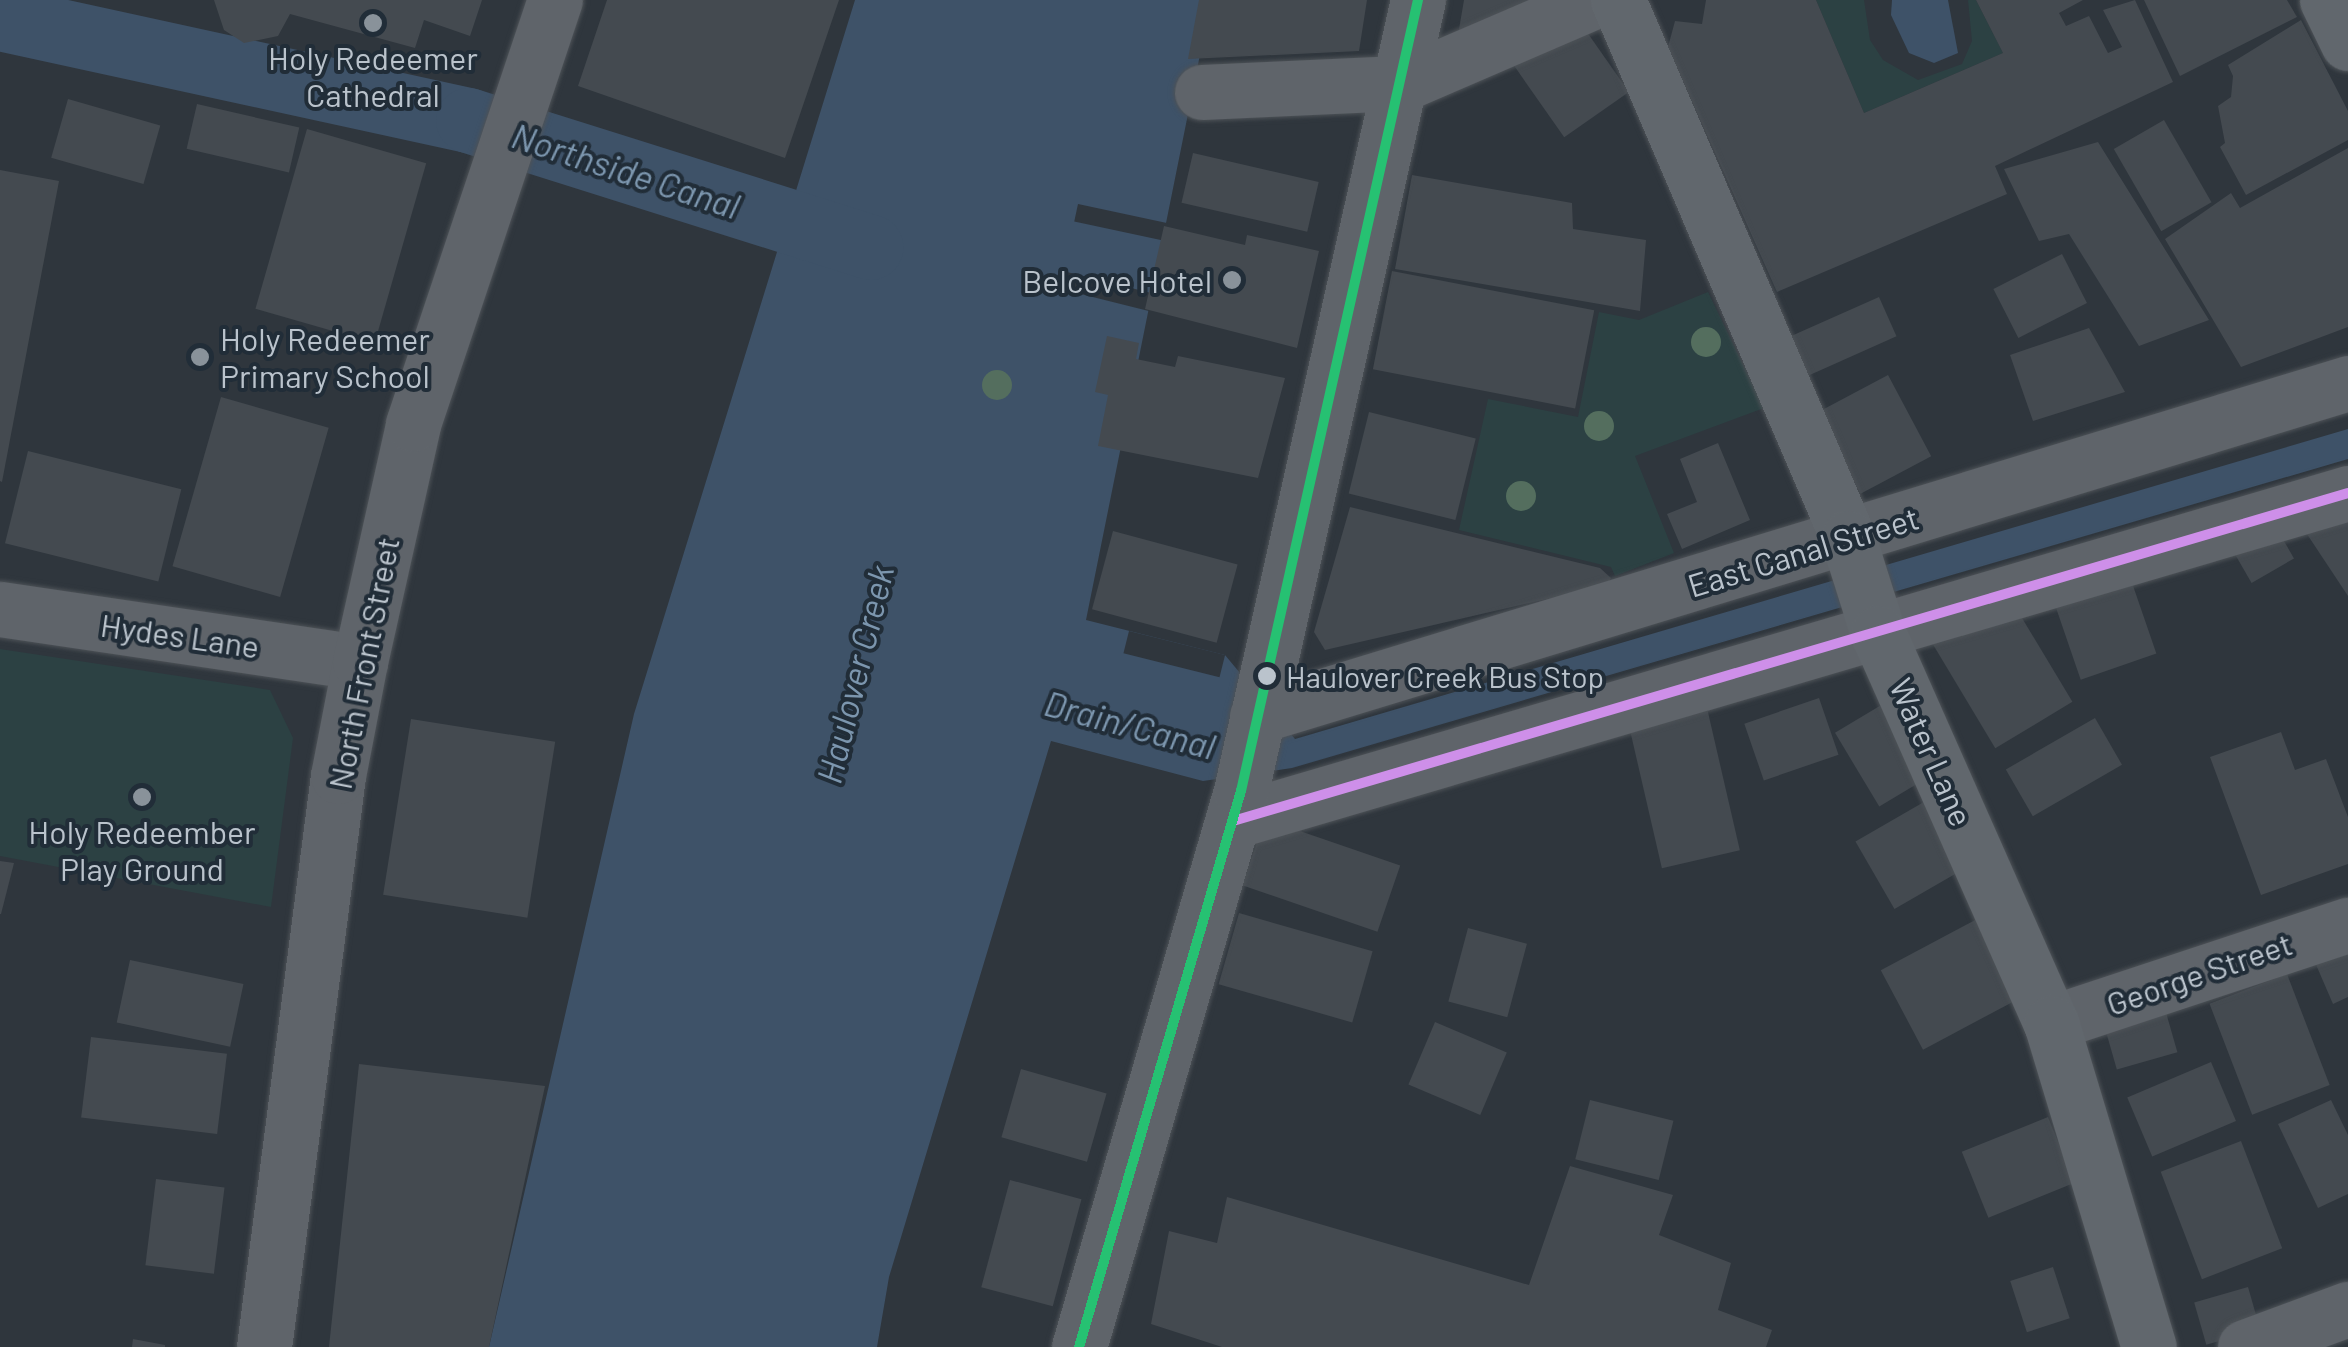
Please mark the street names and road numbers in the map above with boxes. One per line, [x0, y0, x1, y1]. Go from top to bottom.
street label: East Canal Street [1683, 498, 1923, 604]
street label: North Front Street [320, 534, 406, 792]
street label: Hydes Lane [98, 605, 262, 665]
street label: Water Lane [1882, 672, 1982, 832]
street label: George Street [2101, 923, 2297, 1023]

